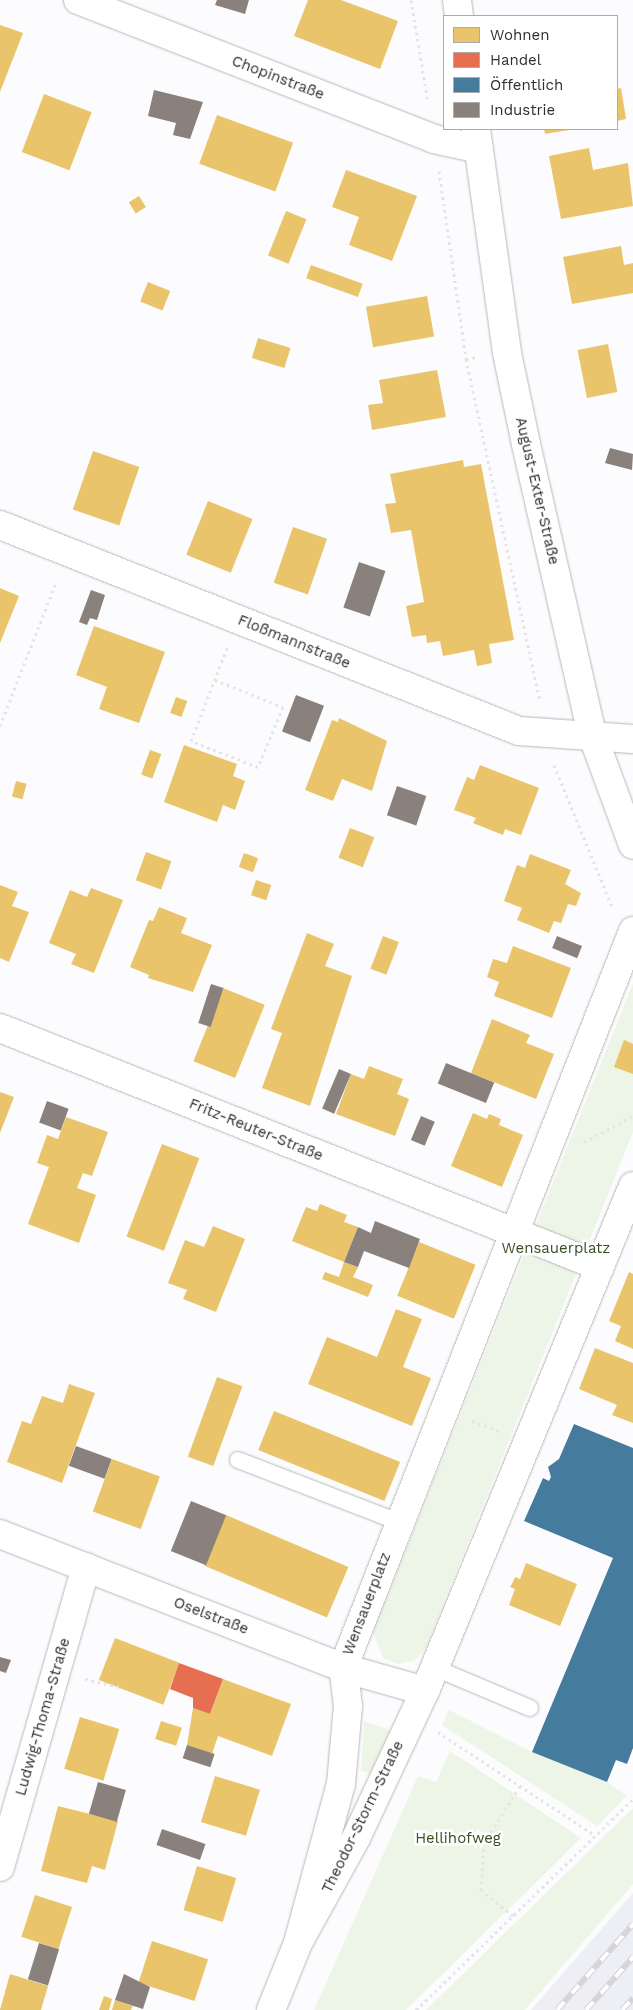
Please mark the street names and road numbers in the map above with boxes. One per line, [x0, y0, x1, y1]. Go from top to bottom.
street label: Chopinstraße [229, 52, 327, 104]
street label: August-Exter-Straße [511, 415, 563, 567]
street label: Floßmannstraße [235, 611, 353, 673]
street label: Fritz-Reuter-Straße [186, 1095, 326, 1165]
street label: Wensauerplatz [339, 1550, 395, 1658]
street label: Oselstraße [171, 1593, 251, 1639]
street label: Ludwig-Thoma-Straße [12, 1636, 74, 1798]
street label: Theodor-Storm-Straße [318, 1738, 408, 1896]

